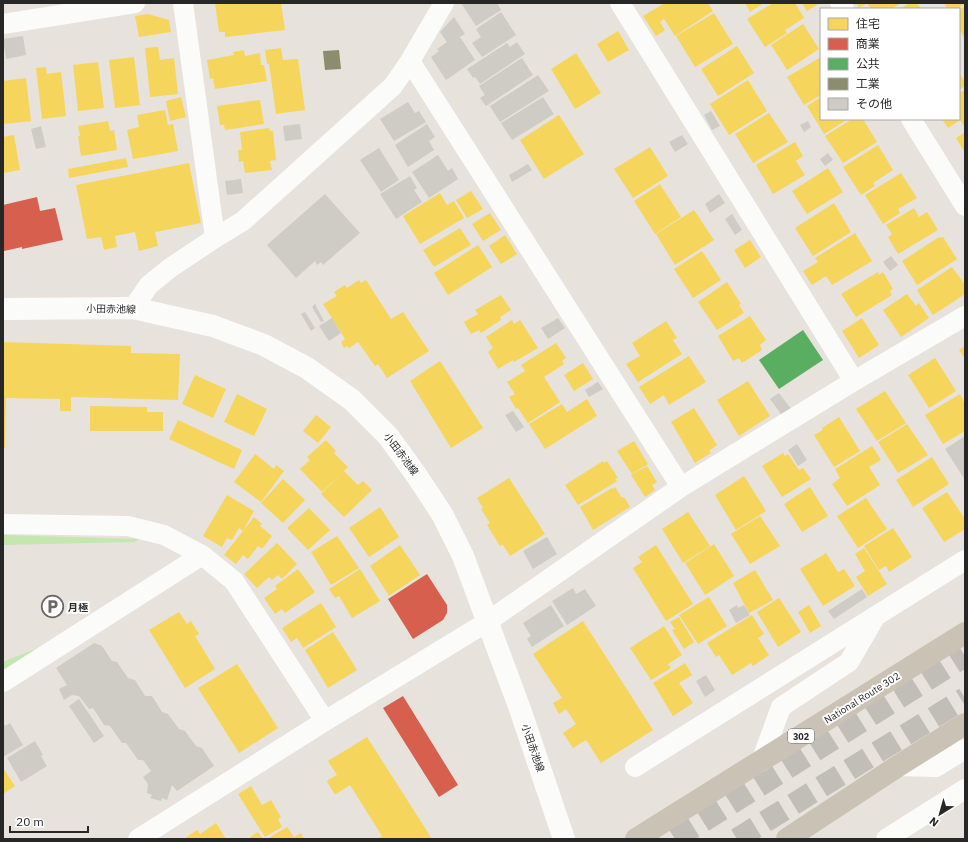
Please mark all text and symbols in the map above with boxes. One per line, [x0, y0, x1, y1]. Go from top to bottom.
legend [820, 8, 960, 120]
text: 住宅 [856, 16, 880, 31]
text: 商業 [856, 36, 880, 51]
text: 公共 [856, 56, 880, 71]
text: 工業 [856, 76, 880, 91]
text: その他 [856, 96, 892, 111]
street label: 小田赤池線 [86, 302, 136, 316]
street label: 小田赤池線 [381, 430, 421, 478]
parking icon: 月極 [40, 594, 66, 620]
place label: 月極 [68, 601, 88, 614]
street label: National Route 302 [822, 669, 902, 727]
street label: 小田赤池線 [519, 722, 547, 774]
road number: 302 [788, 729, 814, 743]
north arrow [920, 794, 960, 834]
scale bar [10, 808, 88, 834]
text: 20 m [16, 814, 44, 829]
text: N [927, 814, 941, 830]

